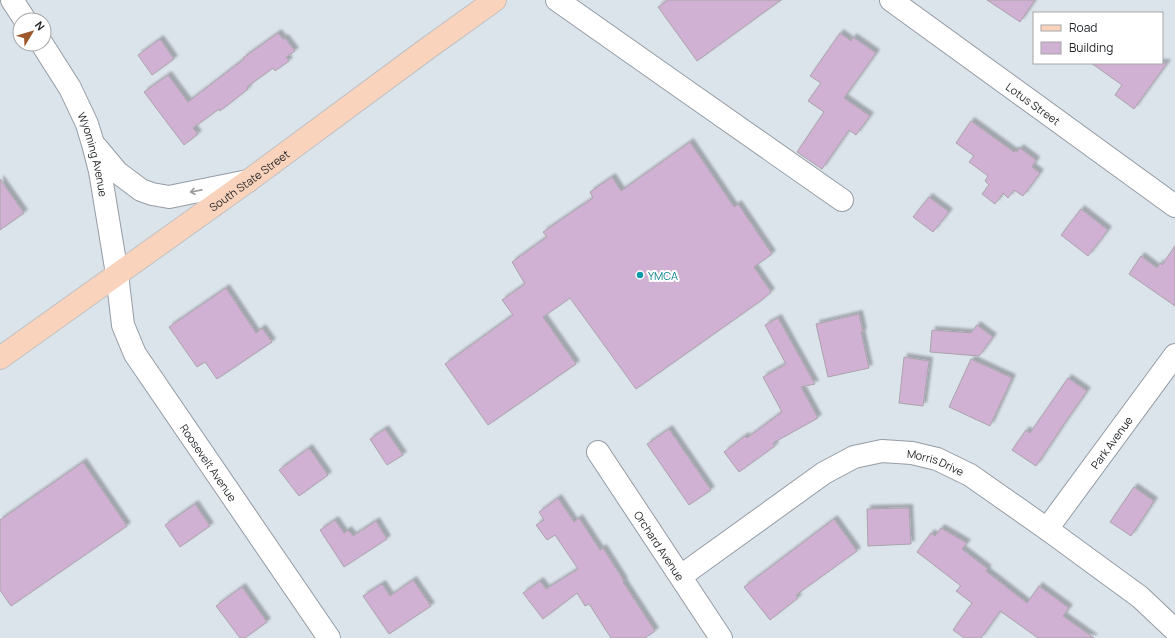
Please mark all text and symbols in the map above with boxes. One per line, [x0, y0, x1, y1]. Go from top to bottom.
north arrow [12, 12, 52, 52]
legend [1033, 12, 1163, 64]
text: N [32, 18, 49, 33]
text: Road [1069, 19, 1097, 36]
text: Building [1069, 39, 1113, 56]
street label: Lotus Street [1003, 79, 1064, 128]
street label: Wyoming Avenue [75, 109, 112, 198]
street label: South State Street [206, 146, 292, 214]
one-way arrow [190, 188, 203, 196]
place label: YMCA [648, 268, 678, 283]
marker: YMCA [635, 270, 645, 280]
street label: Park Avenue [1087, 412, 1136, 471]
street label: Roosevelt Avenue [177, 421, 241, 504]
street label: Morris Drive [907, 445, 967, 479]
street label: Orchard Avenue [631, 508, 689, 584]

